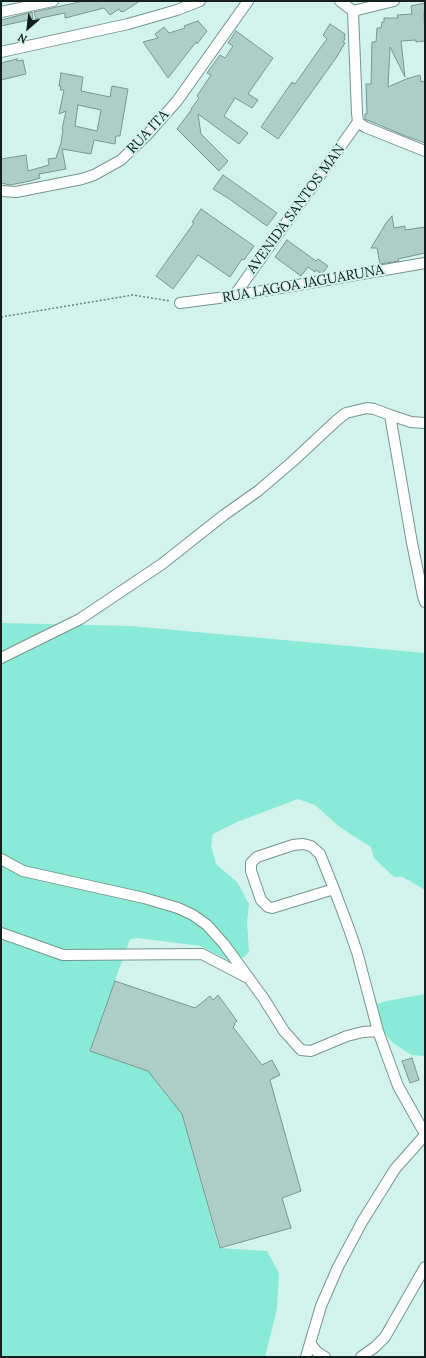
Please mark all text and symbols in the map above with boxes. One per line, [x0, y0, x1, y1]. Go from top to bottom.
north arrow [8, 8, 48, 48]
text: N [15, 30, 29, 47]
street label: RUA ITA [124, 107, 172, 157]
street label: AVENIDA SANTOS MAN [244, 141, 348, 277]
street label: RUA LAGOA JAGUARUNA [221, 261, 385, 307]

